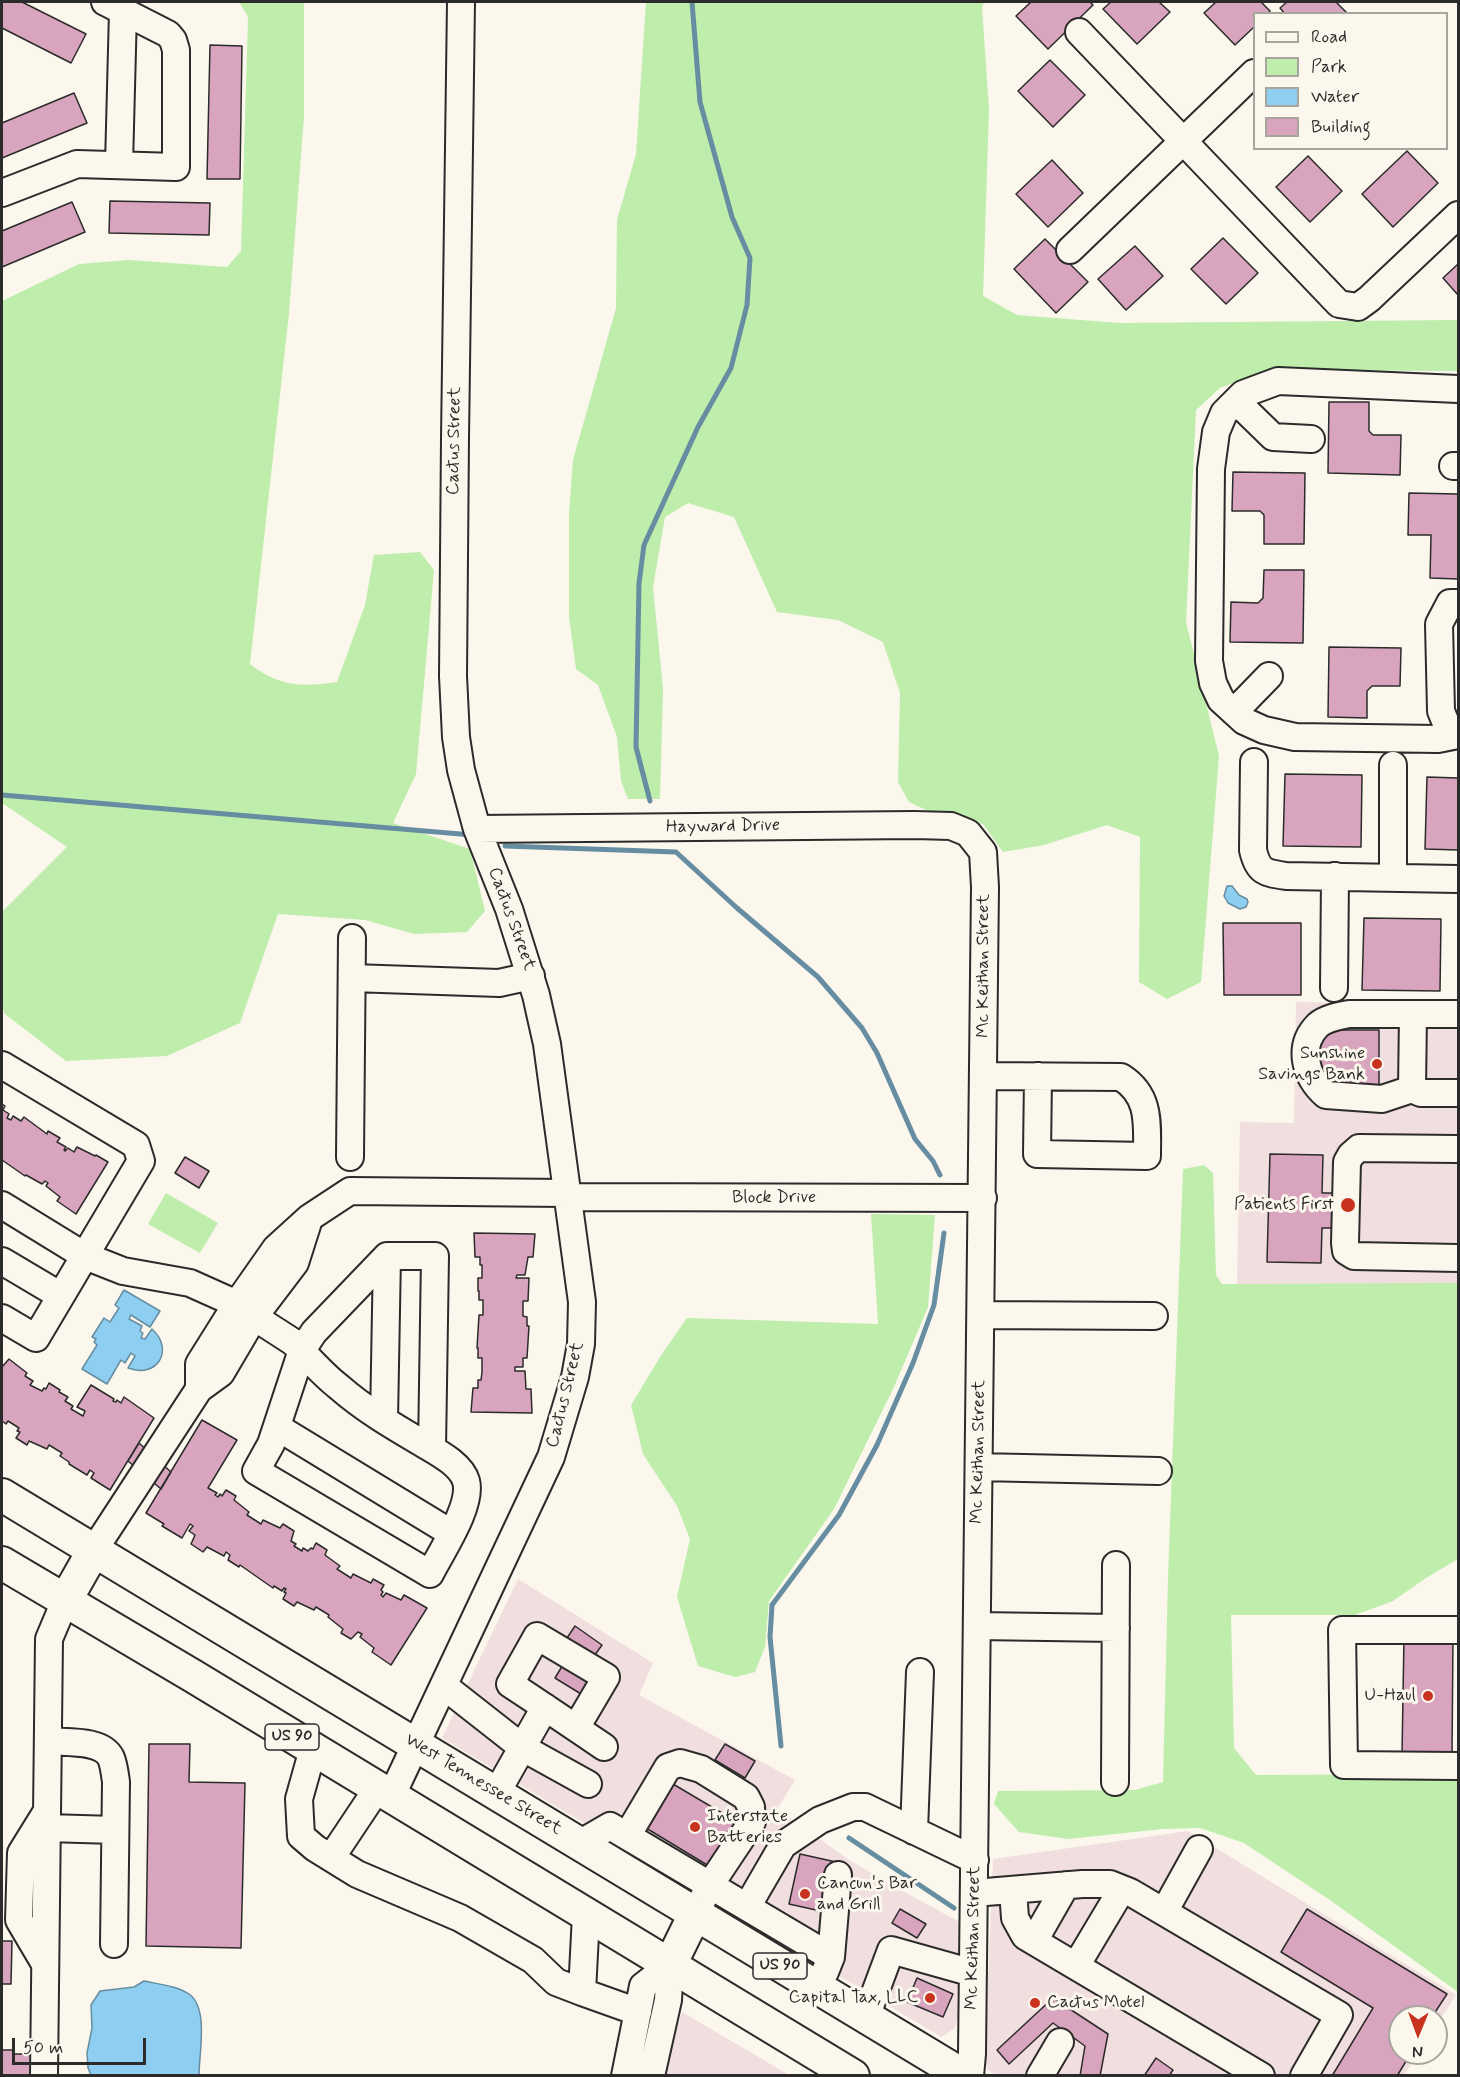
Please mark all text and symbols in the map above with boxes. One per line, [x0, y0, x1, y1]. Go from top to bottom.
legend [1253, 12, 1448, 150]
text: Road [1311, 25, 1347, 49]
text: Park [1311, 55, 1347, 79]
text: Water [1311, 85, 1359, 109]
text: Building [1311, 115, 1371, 139]
street label: Cactus Street [443, 387, 467, 495]
street label: Hayward Drive [666, 815, 780, 839]
street label: Cactus Street [482, 864, 540, 974]
street label: Mc Keithan Street [973, 894, 995, 1038]
place label: Sunshine Savings Bank [1258, 1043, 1365, 1086]
marker: Sunshine Savings Bank [1370, 1057, 1384, 1071]
street label: Block Drive [732, 1187, 816, 1209]
place label: Patients First [1234, 1194, 1334, 1216]
marker: Patients First [1339, 1196, 1357, 1214]
street label: Cactus Street [542, 1340, 590, 1450]
street label: Mc Keithan Street [967, 1380, 991, 1524]
place label: U-Haul [1365, 1685, 1416, 1707]
marker: U-Haul [1421, 1689, 1435, 1703]
road number: US 90 [265, 1724, 319, 1750]
street label: West Tennessee Street [401, 1730, 565, 1840]
place label: Interstate Batteries [707, 1806, 788, 1848]
marker: Interstate Batteries [688, 1820, 702, 1834]
street label: Mc Keithan Street [962, 1866, 986, 2010]
place label: Cancun's Bar and Grill [817, 1873, 917, 1916]
marker: Cancun's Bar and Grill [798, 1887, 812, 1901]
road number: US 90 [753, 1953, 807, 1979]
place label: Capital Tax, LLC [789, 1987, 918, 2009]
marker: Capital Tax, LLC [923, 1991, 937, 2005]
place label: Cactus Motel [1047, 1992, 1144, 2014]
marker: Cactus Motel [1028, 1996, 1042, 2010]
north arrow [1388, 2005, 1448, 2065]
scale bar [15, 2026, 148, 2064]
text: 50 m [23, 2036, 63, 2060]
text: N [1412, 2041, 1423, 2062]

